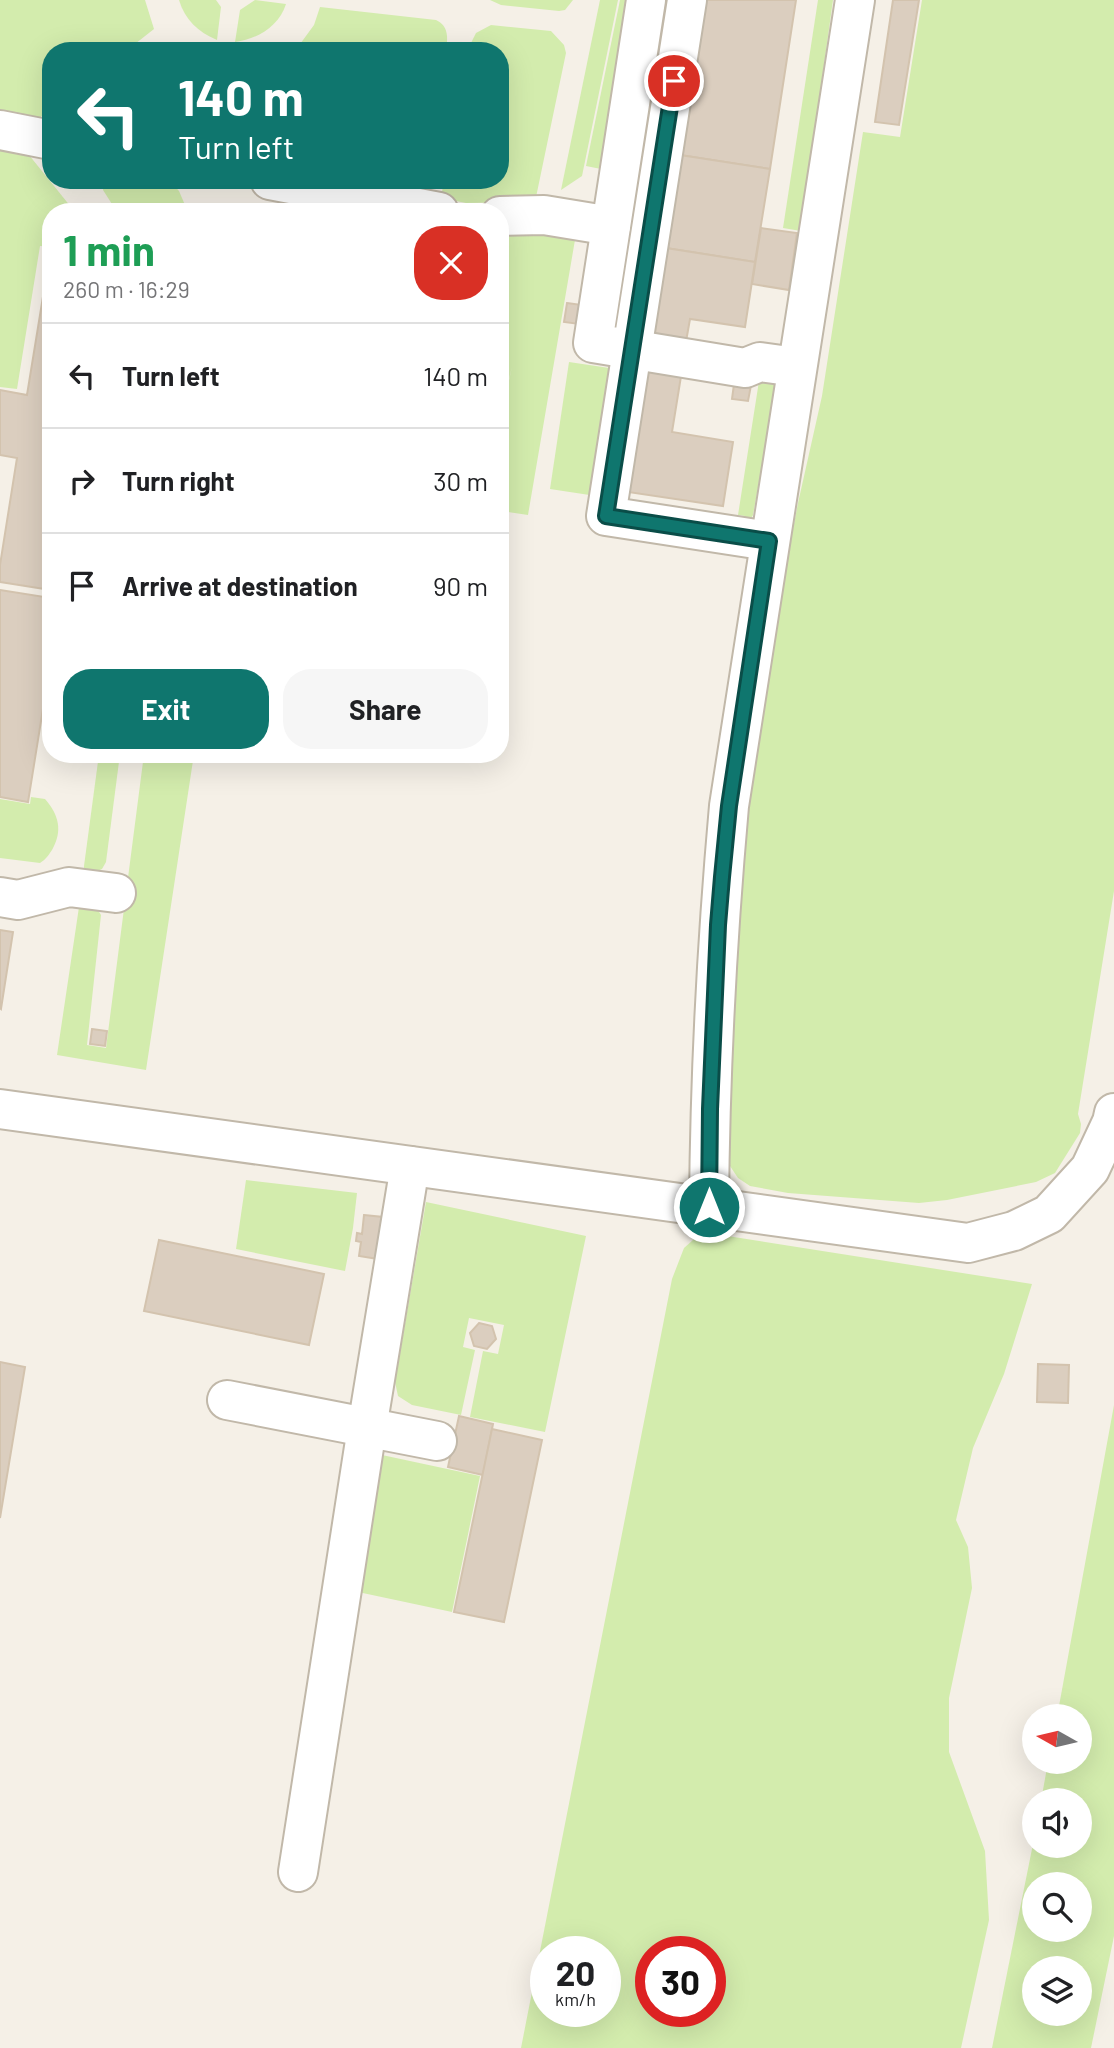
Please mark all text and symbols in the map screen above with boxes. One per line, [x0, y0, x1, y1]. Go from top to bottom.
pin [644, 51, 704, 111]
icon: arrive [655, 62, 693, 100]
text: 140 m [178, 67, 304, 126]
icon: left [63, 70, 154, 161]
text: Turn left [178, 127, 295, 165]
text: 1 min [63, 224, 155, 274]
button: close [414, 226, 488, 300]
text: 260 m · 16:29 [63, 275, 190, 303]
icon: left [63, 357, 101, 395]
text: Turn left [122, 360, 220, 391]
text: 140 m [423, 360, 488, 391]
icon: right [63, 462, 101, 500]
text: Turn right [122, 465, 235, 496]
text: 30 m [433, 465, 488, 496]
icon: arrive [63, 567, 101, 605]
text: Arrive at destination [122, 570, 358, 601]
text: 90 m [433, 570, 488, 601]
button: Exit [63, 669, 269, 749]
button: Share [283, 669, 488, 749]
position arrow [672, 1170, 746, 1244]
north arrow [1022, 1704, 1092, 1774]
map controls [1022, 1704, 1092, 2026]
button: sound [1022, 1788, 1092, 1858]
button: search [1022, 1872, 1092, 1942]
speed limit sign: 30 [635, 1936, 726, 2027]
text: 20 [556, 1951, 595, 1993]
button: layers [1022, 1956, 1092, 2026]
text: km/h [555, 1988, 596, 2010]

